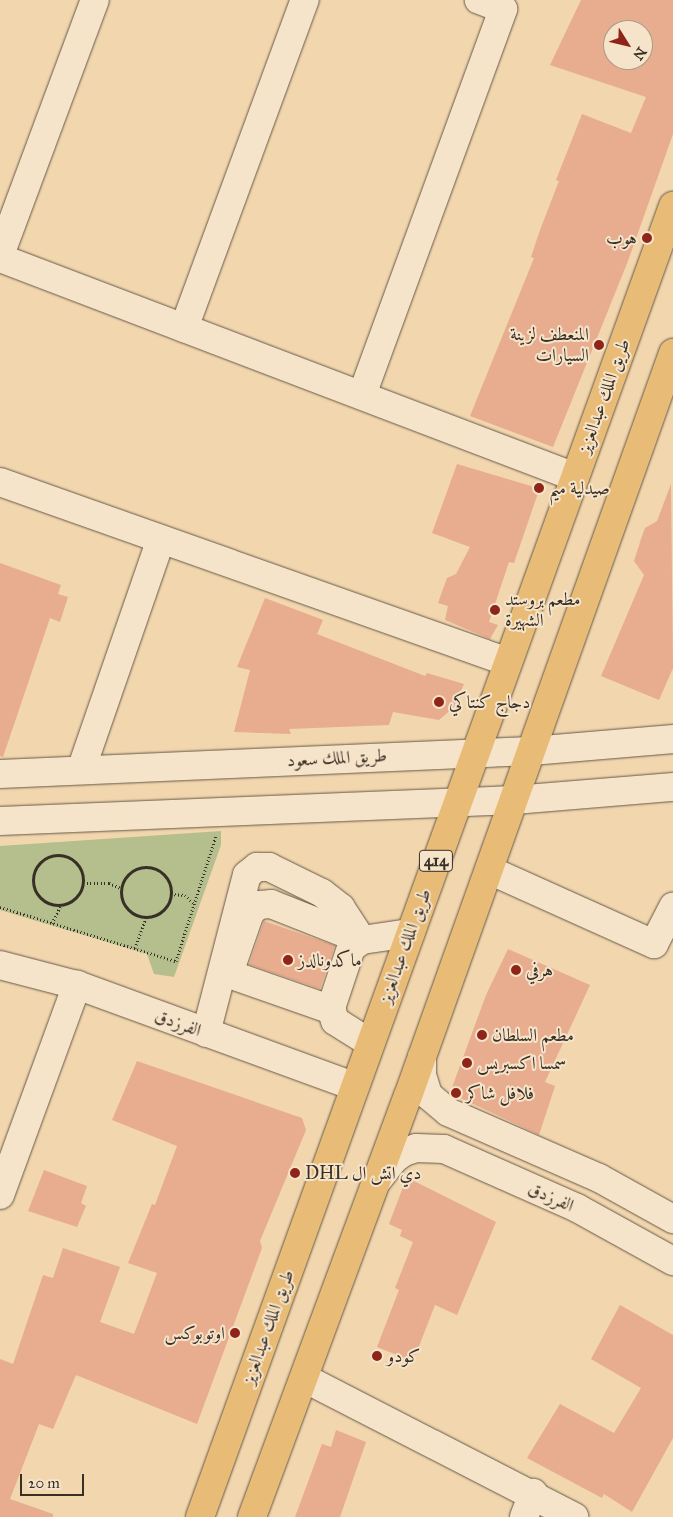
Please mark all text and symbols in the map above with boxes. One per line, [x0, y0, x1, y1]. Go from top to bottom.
north arrow [603, 20, 653, 70]
text: N [629, 44, 650, 63]
place label: هوب [606, 227, 637, 249]
marker: هوب [641, 232, 653, 244]
place label: المنعطف لزينة السيارات [510, 324, 589, 366]
street label: طريق الملك عبدالعزيز [573, 336, 635, 456]
marker: المنعطف لزينة السيارات [593, 339, 605, 351]
place label: صيدلية ميم [549, 477, 610, 499]
marker: صيدلية ميم [533, 482, 545, 494]
place label: مطعم بروستد الشهيرة [505, 589, 581, 632]
marker: مطعم بروستد الشهيرة [489, 604, 501, 616]
place label: دجاج كنتاكي [449, 691, 530, 713]
marker: دجاج كنتاكي [433, 696, 445, 708]
street label: طريق الملك سعود [286, 745, 388, 771]
road number: 414 [418, 848, 454, 874]
street label: طريق الملك عبدالعزيز [374, 886, 436, 1006]
place label: ماكدونالدز [298, 949, 362, 971]
marker: ماكدونالدز [282, 954, 294, 966]
place label: هرفي [526, 959, 553, 981]
marker: هرفي [510, 964, 522, 976]
street label: الفرزدق [152, 1005, 204, 1041]
place label: مطعم السلطان [492, 1024, 574, 1046]
marker: مطعم السلطان [476, 1029, 488, 1041]
place label: سمسا اكسبريس [477, 1052, 566, 1074]
marker: سمسا اكسبريس [461, 1057, 473, 1069]
place label: فلافل شاكر [466, 1082, 534, 1104]
marker: فلافل شاكر [450, 1087, 462, 1099]
place label: DHL دي اتش ال [305, 1162, 421, 1184]
marker: DHL دي اتش ال [289, 1167, 301, 1179]
street label: الفرزدق [525, 1177, 577, 1217]
street label: طريق الملك عبدالعزيز [237, 1267, 299, 1387]
place label: اوتوبوكس [164, 1322, 225, 1344]
marker: اوتوبوكس [229, 1327, 241, 1339]
place label: كودو [387, 1345, 420, 1367]
marker: كودو [371, 1350, 383, 1362]
scale bar [22, 1464, 86, 1496]
text: 20 m [28, 1474, 60, 1492]

